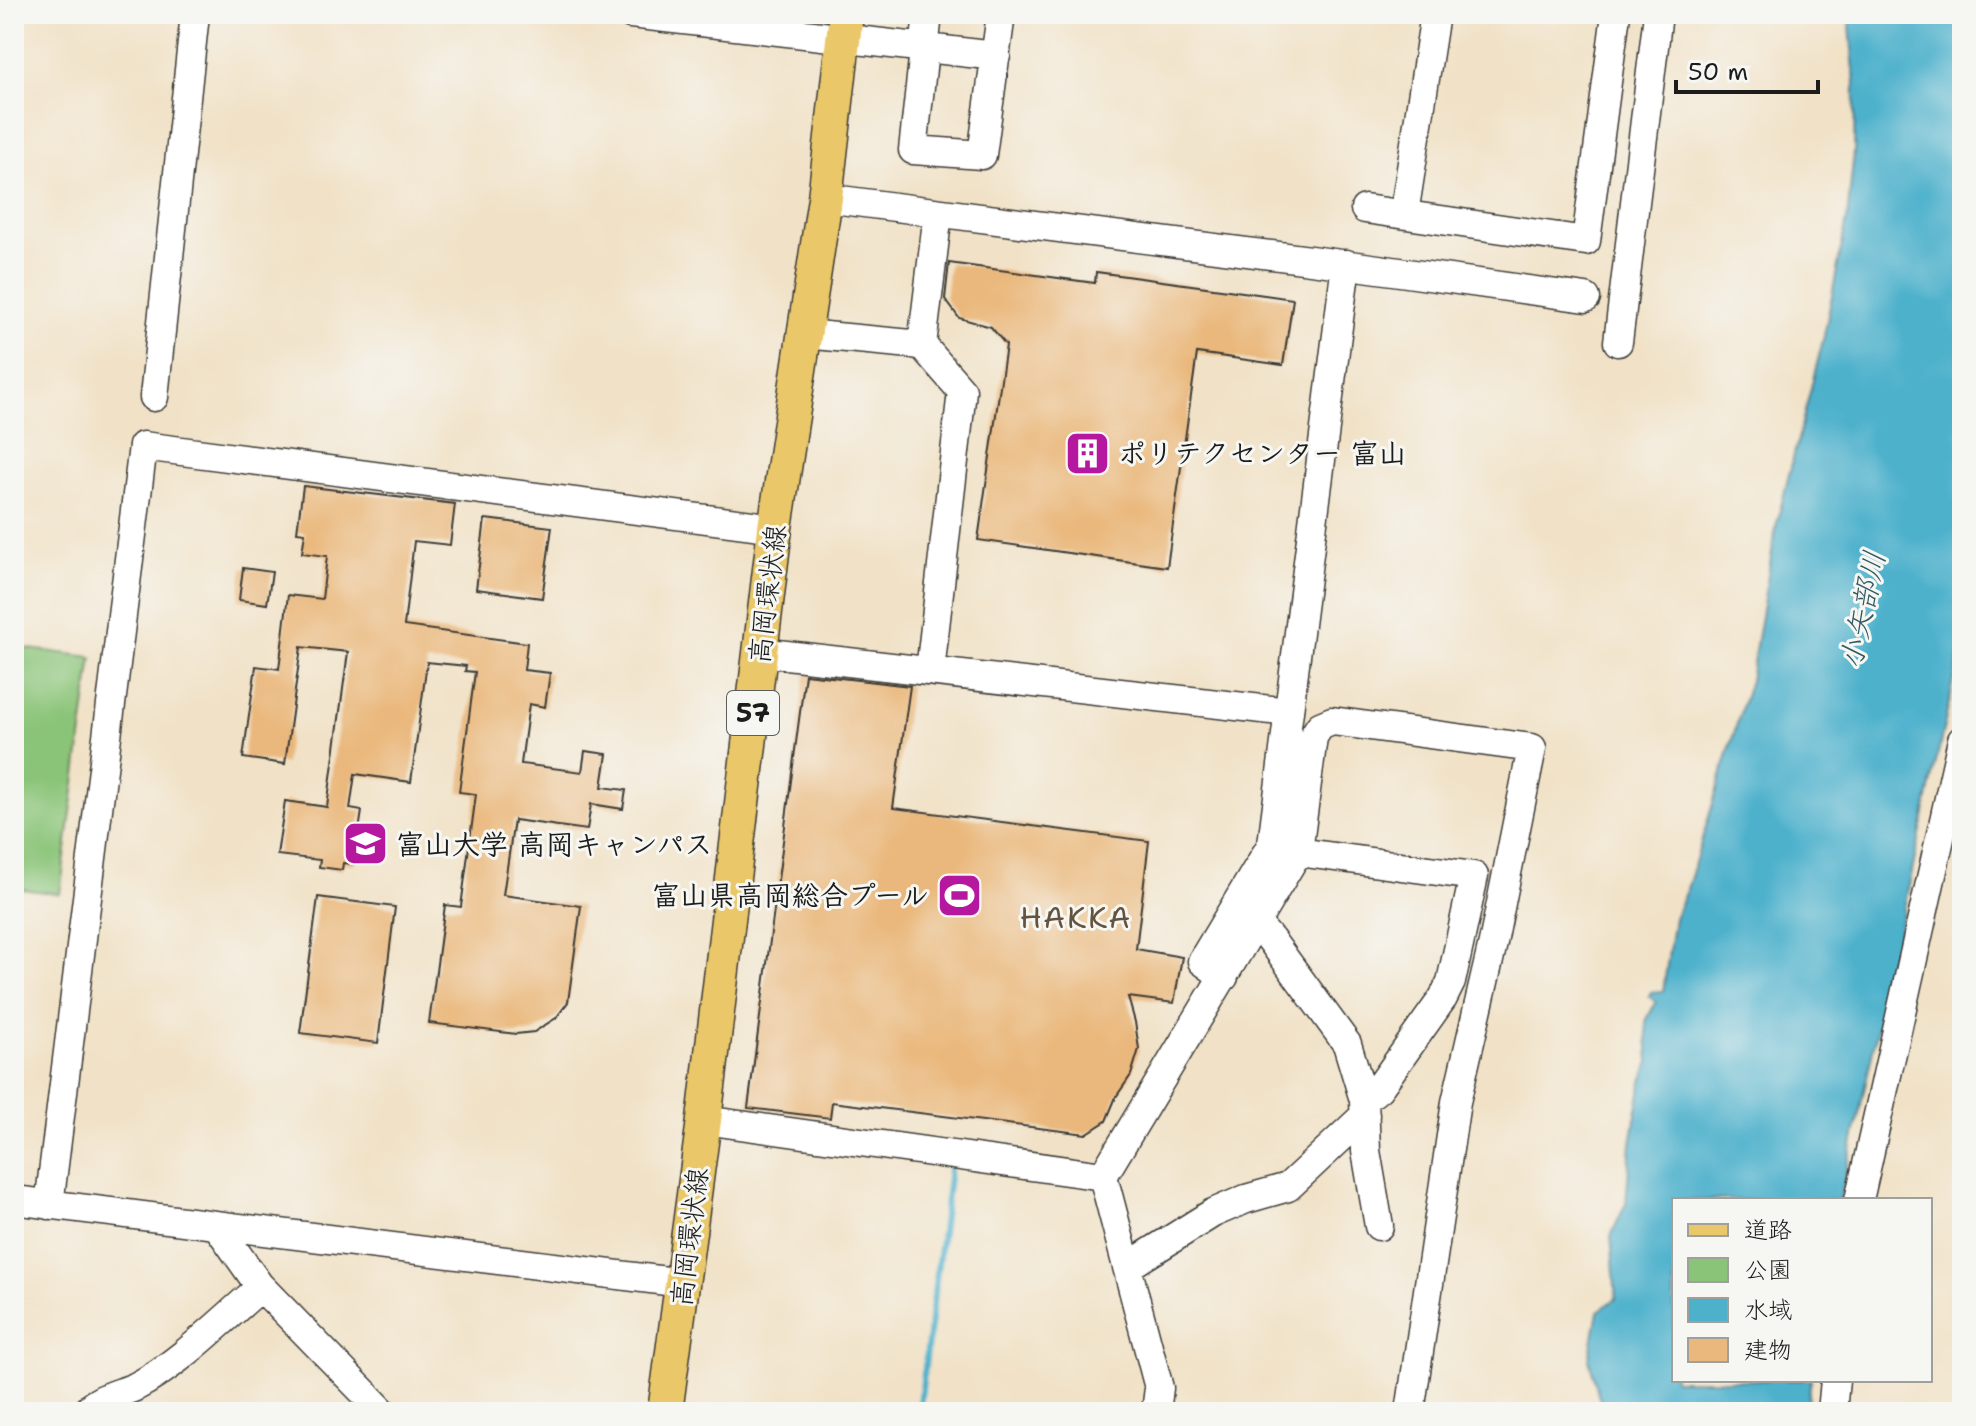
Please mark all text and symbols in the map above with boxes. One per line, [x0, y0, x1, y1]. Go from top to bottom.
scale bar [1676, 44, 1818, 94]
text: 50 m [1688, 56, 1748, 88]
building icon: ポリテクセンター 富山 [1063, 429, 1111, 477]
place label: ポリテクセンター 富山 [1118, 434, 1407, 472]
street label: 高岡環状線 [740, 522, 794, 666]
water label: 小矢部川 [1830, 547, 1895, 673]
road number: 57 [727, 691, 779, 735]
school or university icon: 富山大学 高岡キャンパス [341, 820, 389, 868]
place label: 富山大学 高岡キャンパス [396, 825, 713, 863]
sports icon: 富山県高岡総合プール [936, 871, 984, 919]
place label: 富山県高岡総合プール [652, 876, 929, 914]
district label: HAKKA [1020, 897, 1132, 938]
street label: 高岡環状線 [662, 1165, 716, 1309]
legend [1672, 1198, 1932, 1382]
text: 道路 [1744, 1214, 1792, 1246]
text: 公園 [1744, 1254, 1792, 1286]
text: 水域 [1744, 1294, 1792, 1326]
text: 建物 [1744, 1334, 1792, 1366]

